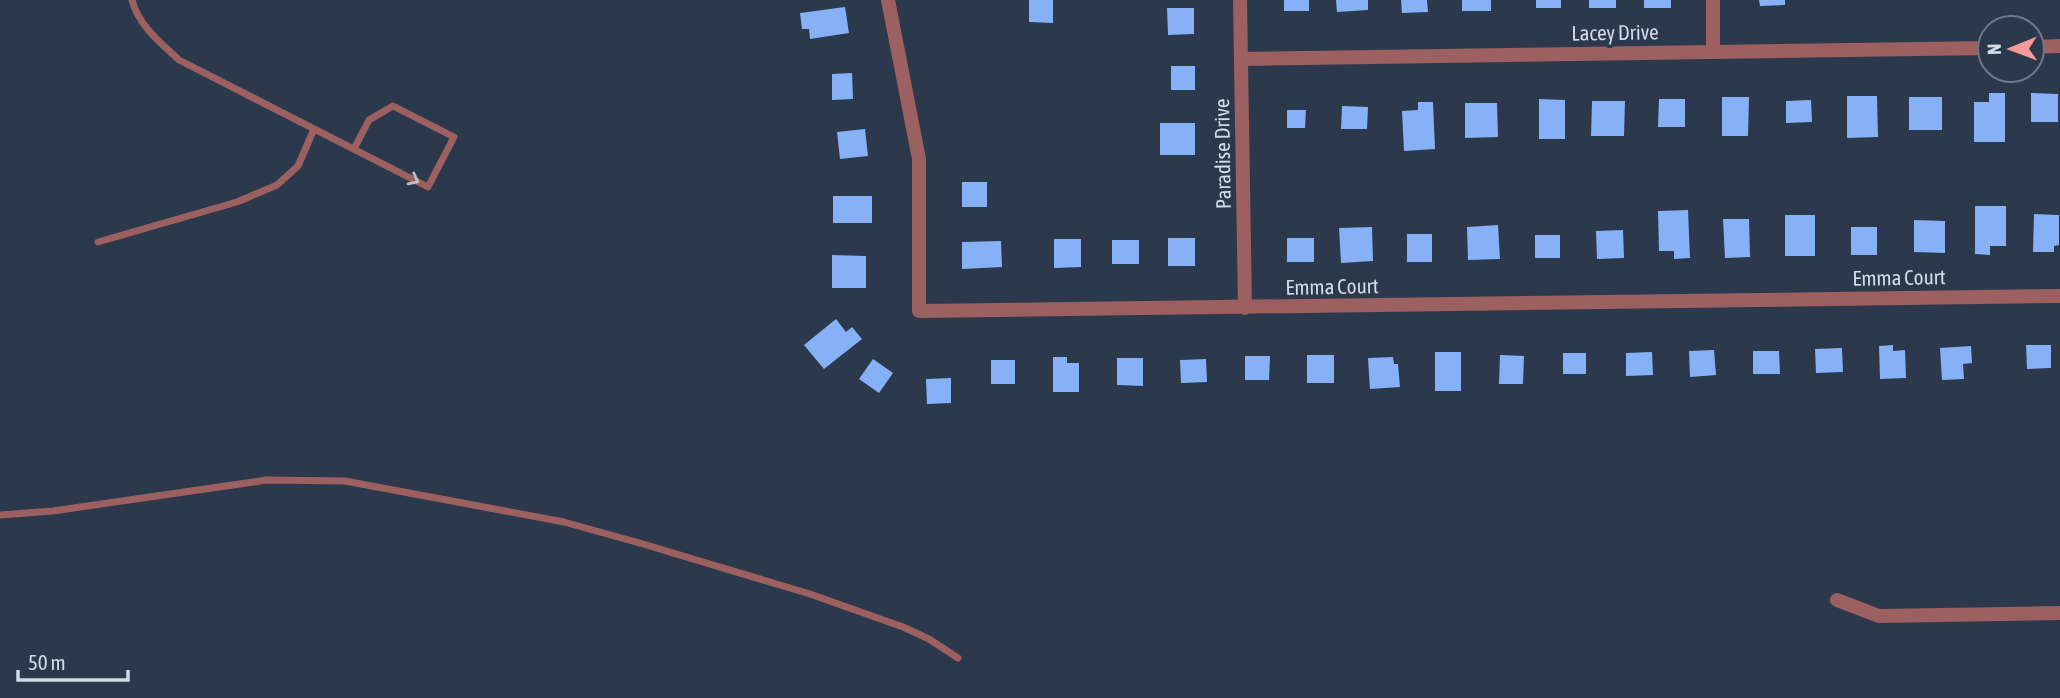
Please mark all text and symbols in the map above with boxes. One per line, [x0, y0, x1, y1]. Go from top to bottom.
north arrow [1976, 14, 2046, 84]
street label: Lacey Drive [1571, 19, 1659, 45]
text: N [1983, 43, 2005, 55]
street label: Paradise Drive [1209, 99, 1235, 209]
one-way arrow [407, 172, 420, 186]
street label: Emma Court [1852, 264, 1946, 290]
street label: Emma Court [1285, 273, 1379, 299]
scale bar [18, 638, 128, 682]
text: 50 m [28, 650, 66, 674]

